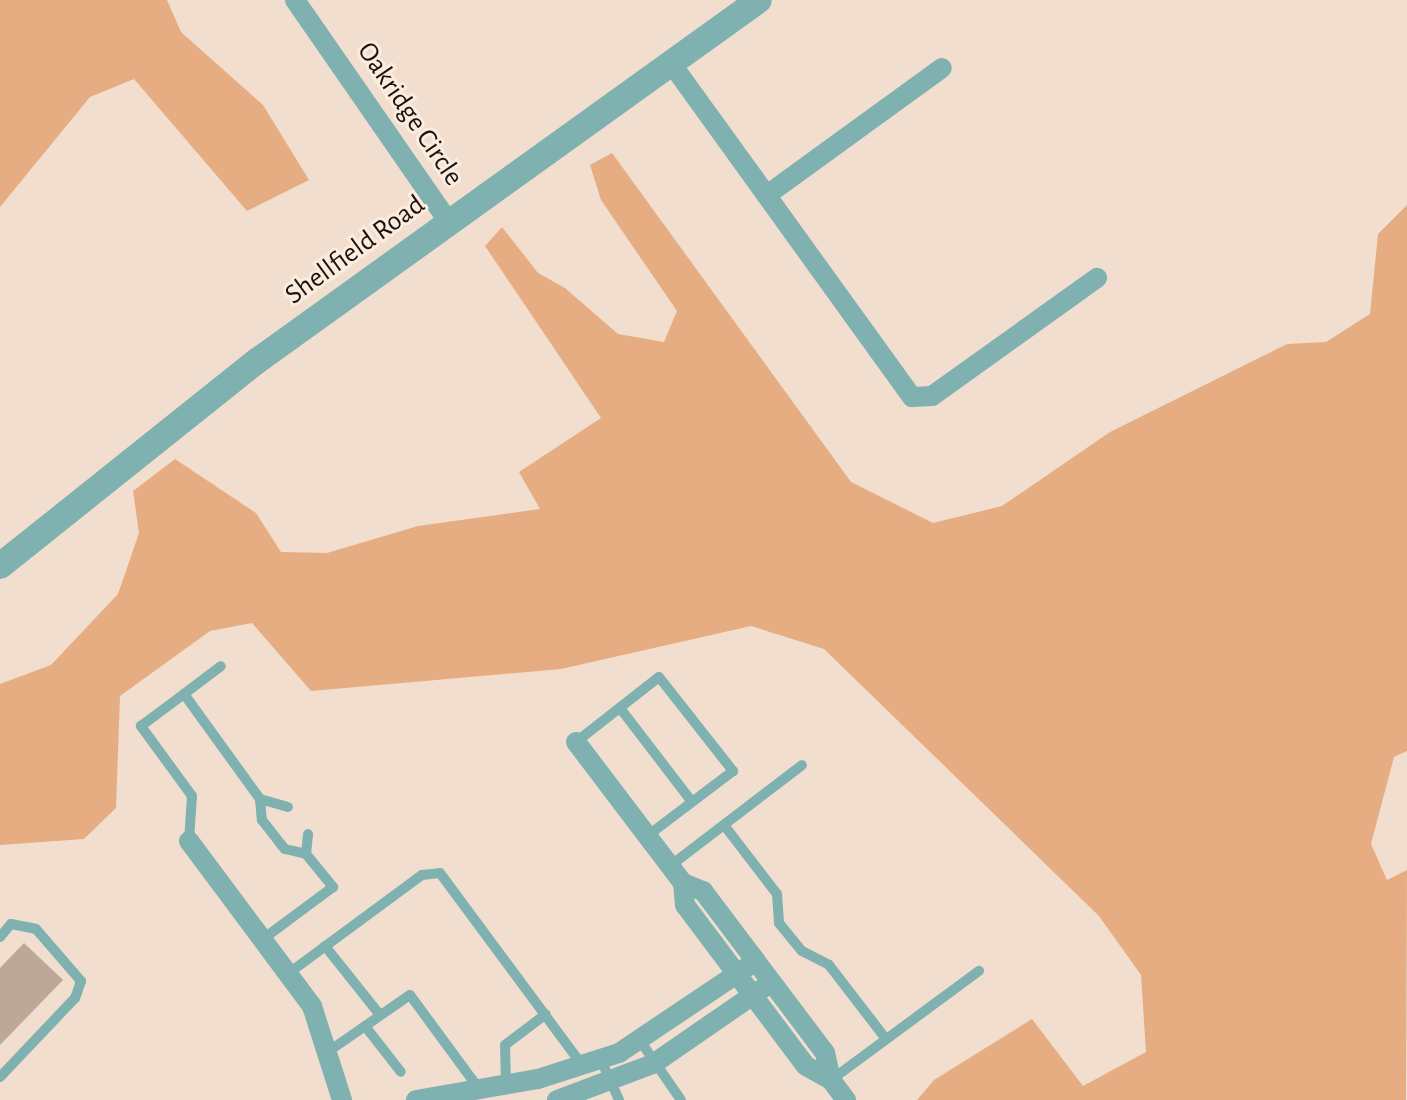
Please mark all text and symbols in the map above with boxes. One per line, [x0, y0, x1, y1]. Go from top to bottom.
street label: Oakridge Circle [350, 36, 470, 192]
street label: Shellfield Road [279, 188, 431, 312]

